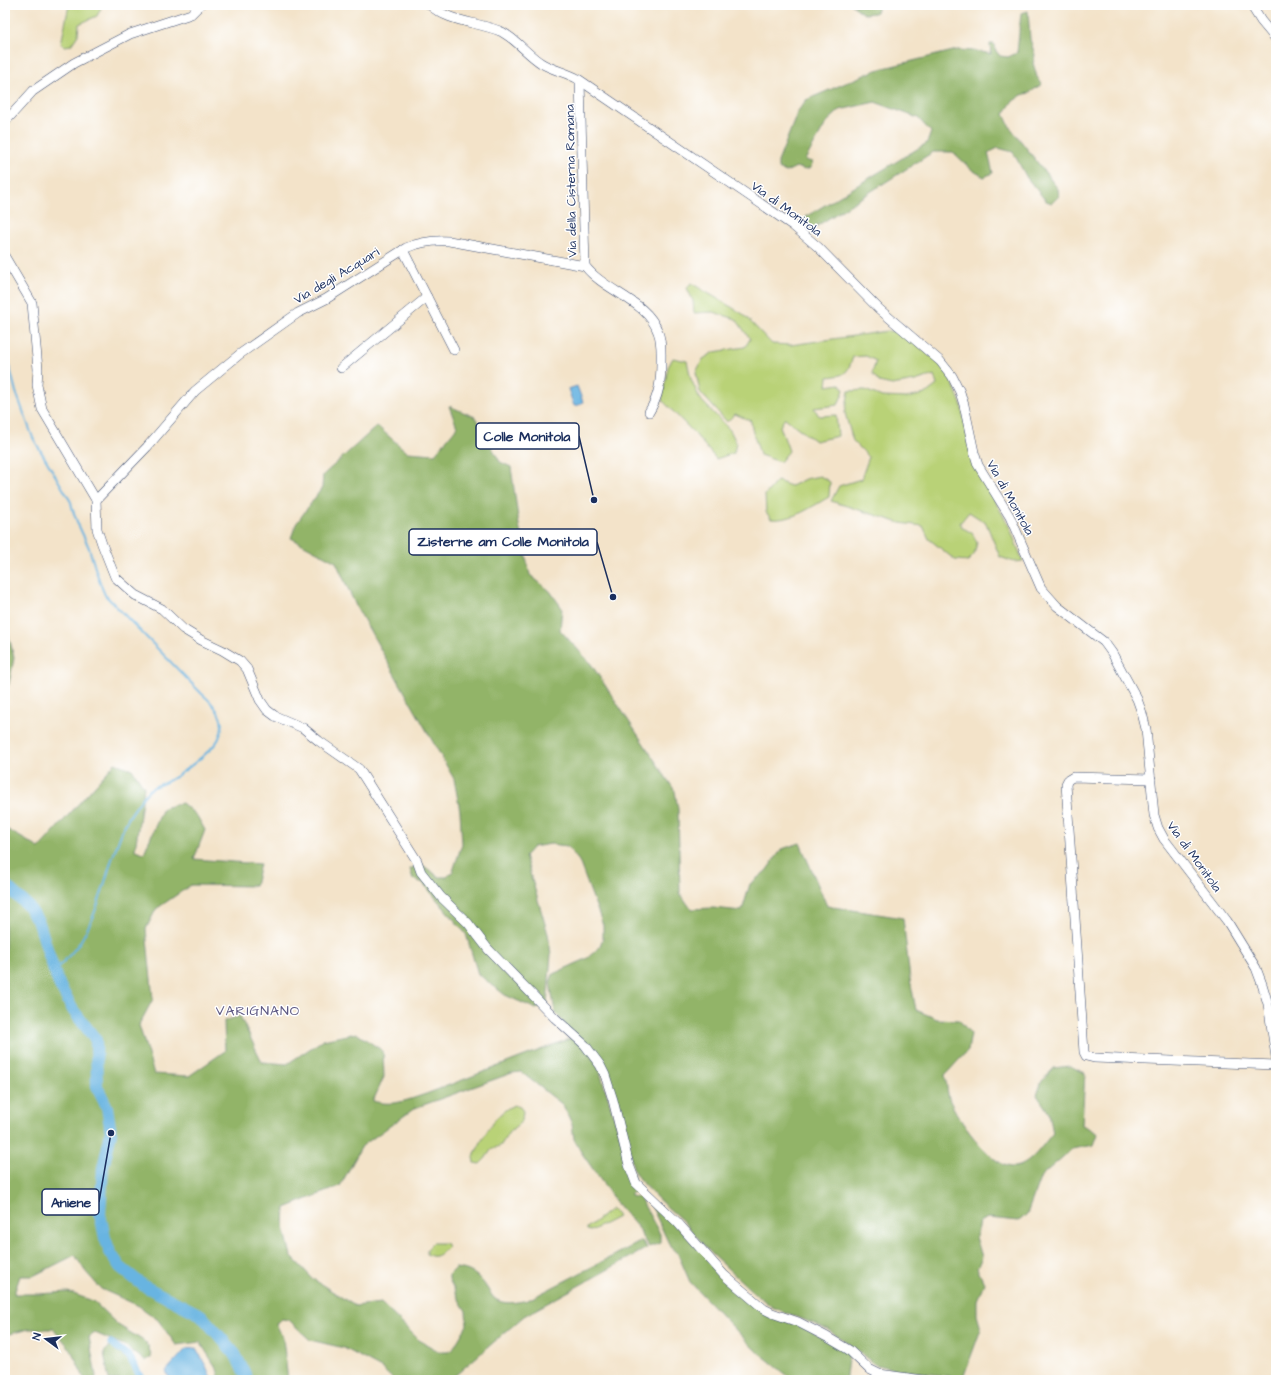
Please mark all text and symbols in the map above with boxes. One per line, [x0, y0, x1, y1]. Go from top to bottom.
street label: Via della Cisterna Romana [561, 104, 581, 258]
street label: Via di Monitola [747, 177, 826, 241]
street label: Via degli Acquari [290, 243, 383, 309]
callout: Colle Monitola [476, 423, 579, 449]
text: Colle Monitola [484, 427, 571, 447]
street label: Via di Monitola [982, 457, 1038, 539]
callout: Zisterne am Colle Monitola [409, 529, 597, 555]
text: Zisterne am Colle Monitola [417, 532, 590, 552]
street label: Via di Monitola [1162, 818, 1226, 896]
district label: VARIGNANO [216, 1001, 300, 1021]
callout: Aniene [42, 1189, 99, 1215]
text: Aniene [51, 1193, 92, 1213]
north arrow [26, 1319, 66, 1359]
text: N [29, 1331, 45, 1342]

